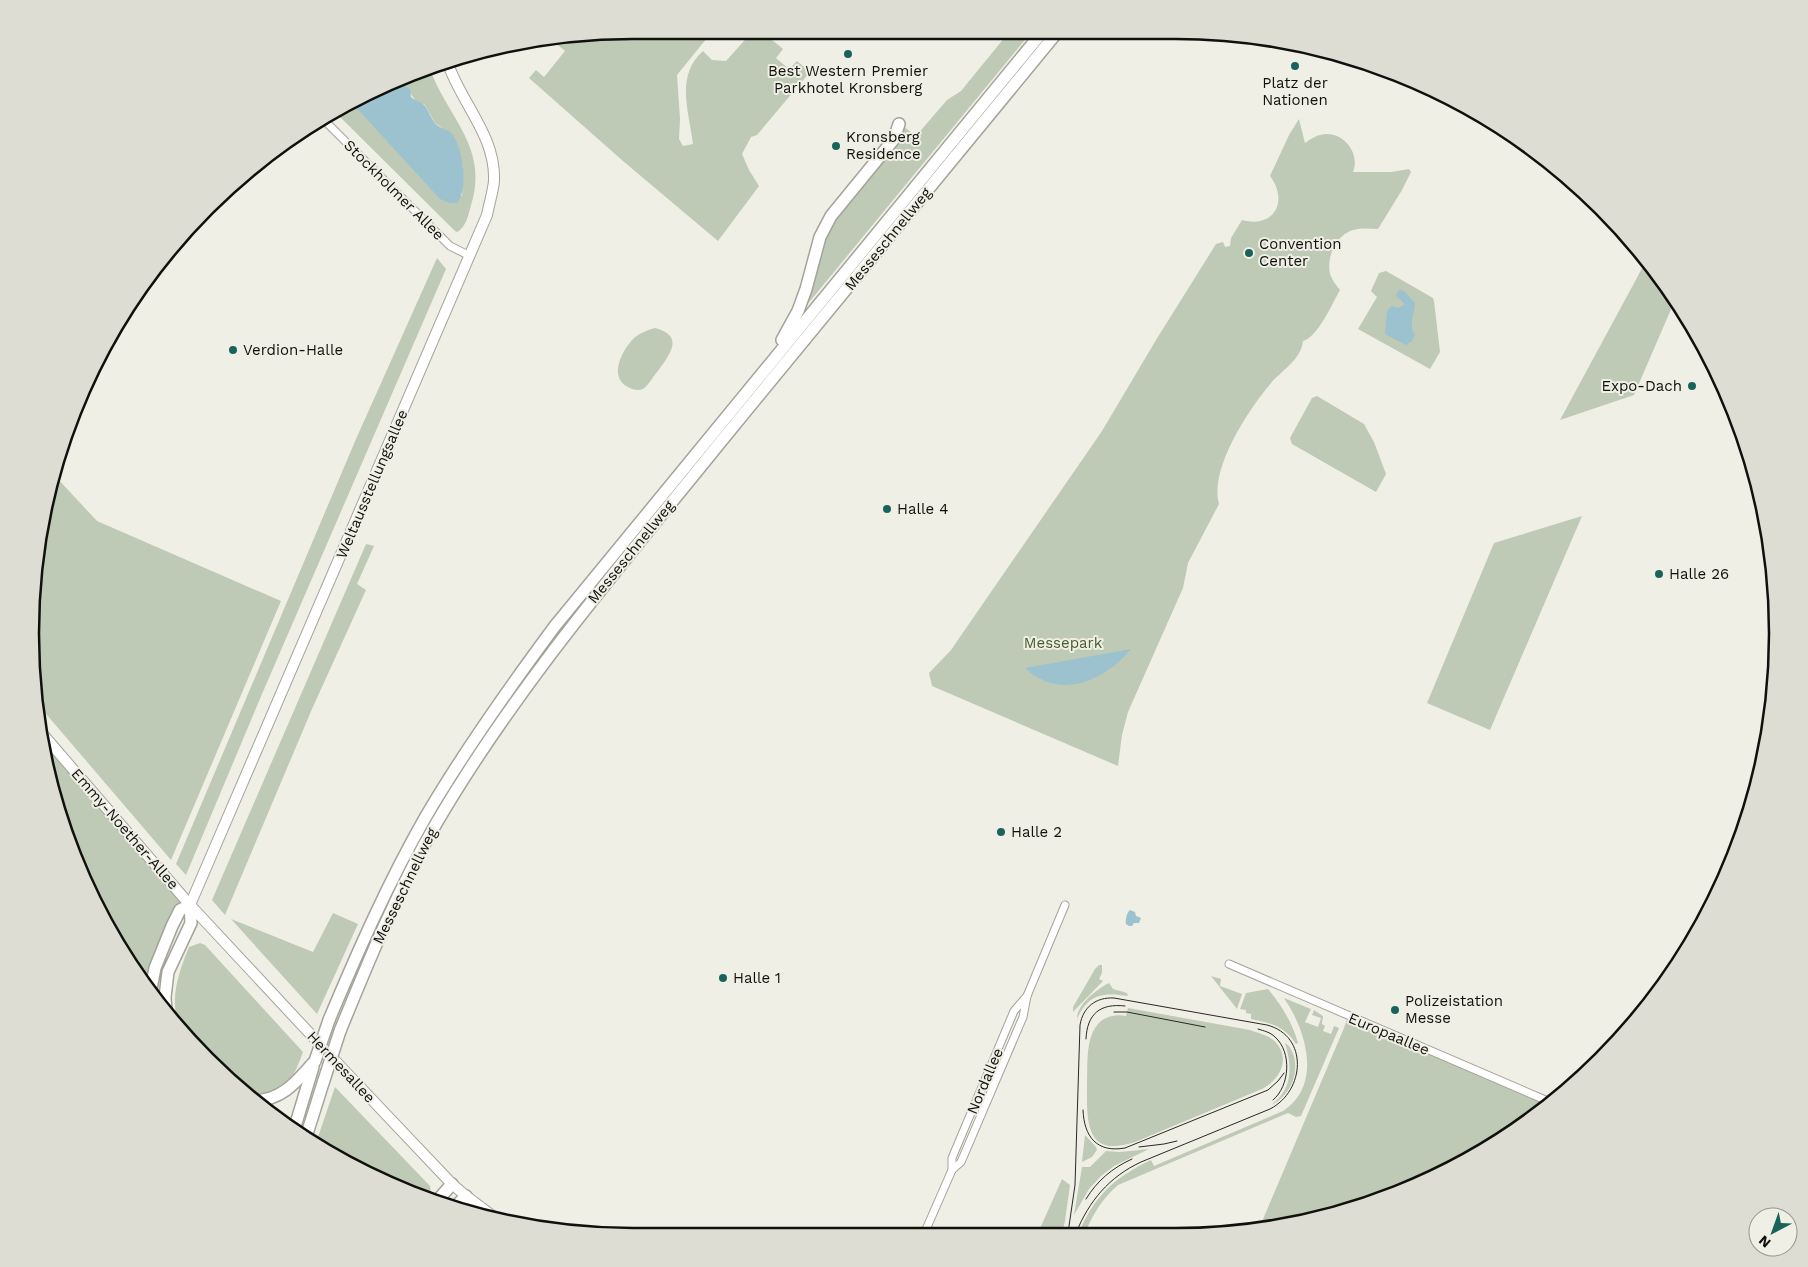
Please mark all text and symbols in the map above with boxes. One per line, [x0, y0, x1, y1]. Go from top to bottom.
marker: Best Western Premier Parkhotel Kronsberg [842, 48, 854, 60]
marker: Platz der Nationen [1289, 60, 1301, 72]
place label: Best Western Premier Parkhotel Kronsberg [768, 62, 928, 97]
place label: Platz der Nationen [1262, 74, 1328, 109]
place label: Kronsberg Residence [846, 128, 921, 163]
street label: Stockholmer Allee [340, 136, 448, 244]
marker: Kronsberg Residence [830, 140, 842, 152]
street label: Messeschnellweg [841, 184, 935, 294]
place label: Convention Center [1259, 235, 1342, 270]
marker: Convention Center [1243, 247, 1255, 259]
place label: Verdion-Halle [243, 341, 343, 359]
marker: Verdion-Halle [227, 344, 239, 356]
place label: Expo-Dach [1601, 377, 1682, 395]
marker: Expo-Dach [1686, 380, 1698, 392]
street label: Weltausstellungsallee [332, 407, 412, 561]
street label: Messeschnellweg [584, 497, 678, 607]
place label: Halle 4 [897, 500, 949, 518]
marker: Halle 4 [881, 503, 893, 515]
place label: Halle 26 [1669, 565, 1729, 583]
marker: Halle 26 [1653, 568, 1665, 580]
park label: Messepark [1024, 634, 1103, 652]
street label: Emmy-Noether-Allee [68, 765, 182, 893]
place label: Halle 2 [1011, 823, 1062, 841]
street label: Messeschnellweg [369, 825, 441, 947]
marker: Halle 2 [995, 826, 1007, 838]
place label: Halle 1 [733, 969, 781, 987]
marker: Halle 1 [717, 972, 729, 984]
place label: Polizeistation Messe [1405, 992, 1503, 1027]
marker: Polizeistation Messe [1389, 1004, 1401, 1016]
street label: Europaallee [1346, 1009, 1432, 1059]
street label: Hermesallee [303, 1027, 379, 1107]
street label: Nordallee [963, 1045, 1007, 1117]
north arrow [1748, 1207, 1798, 1257]
text: N [1755, 1232, 1774, 1251]

